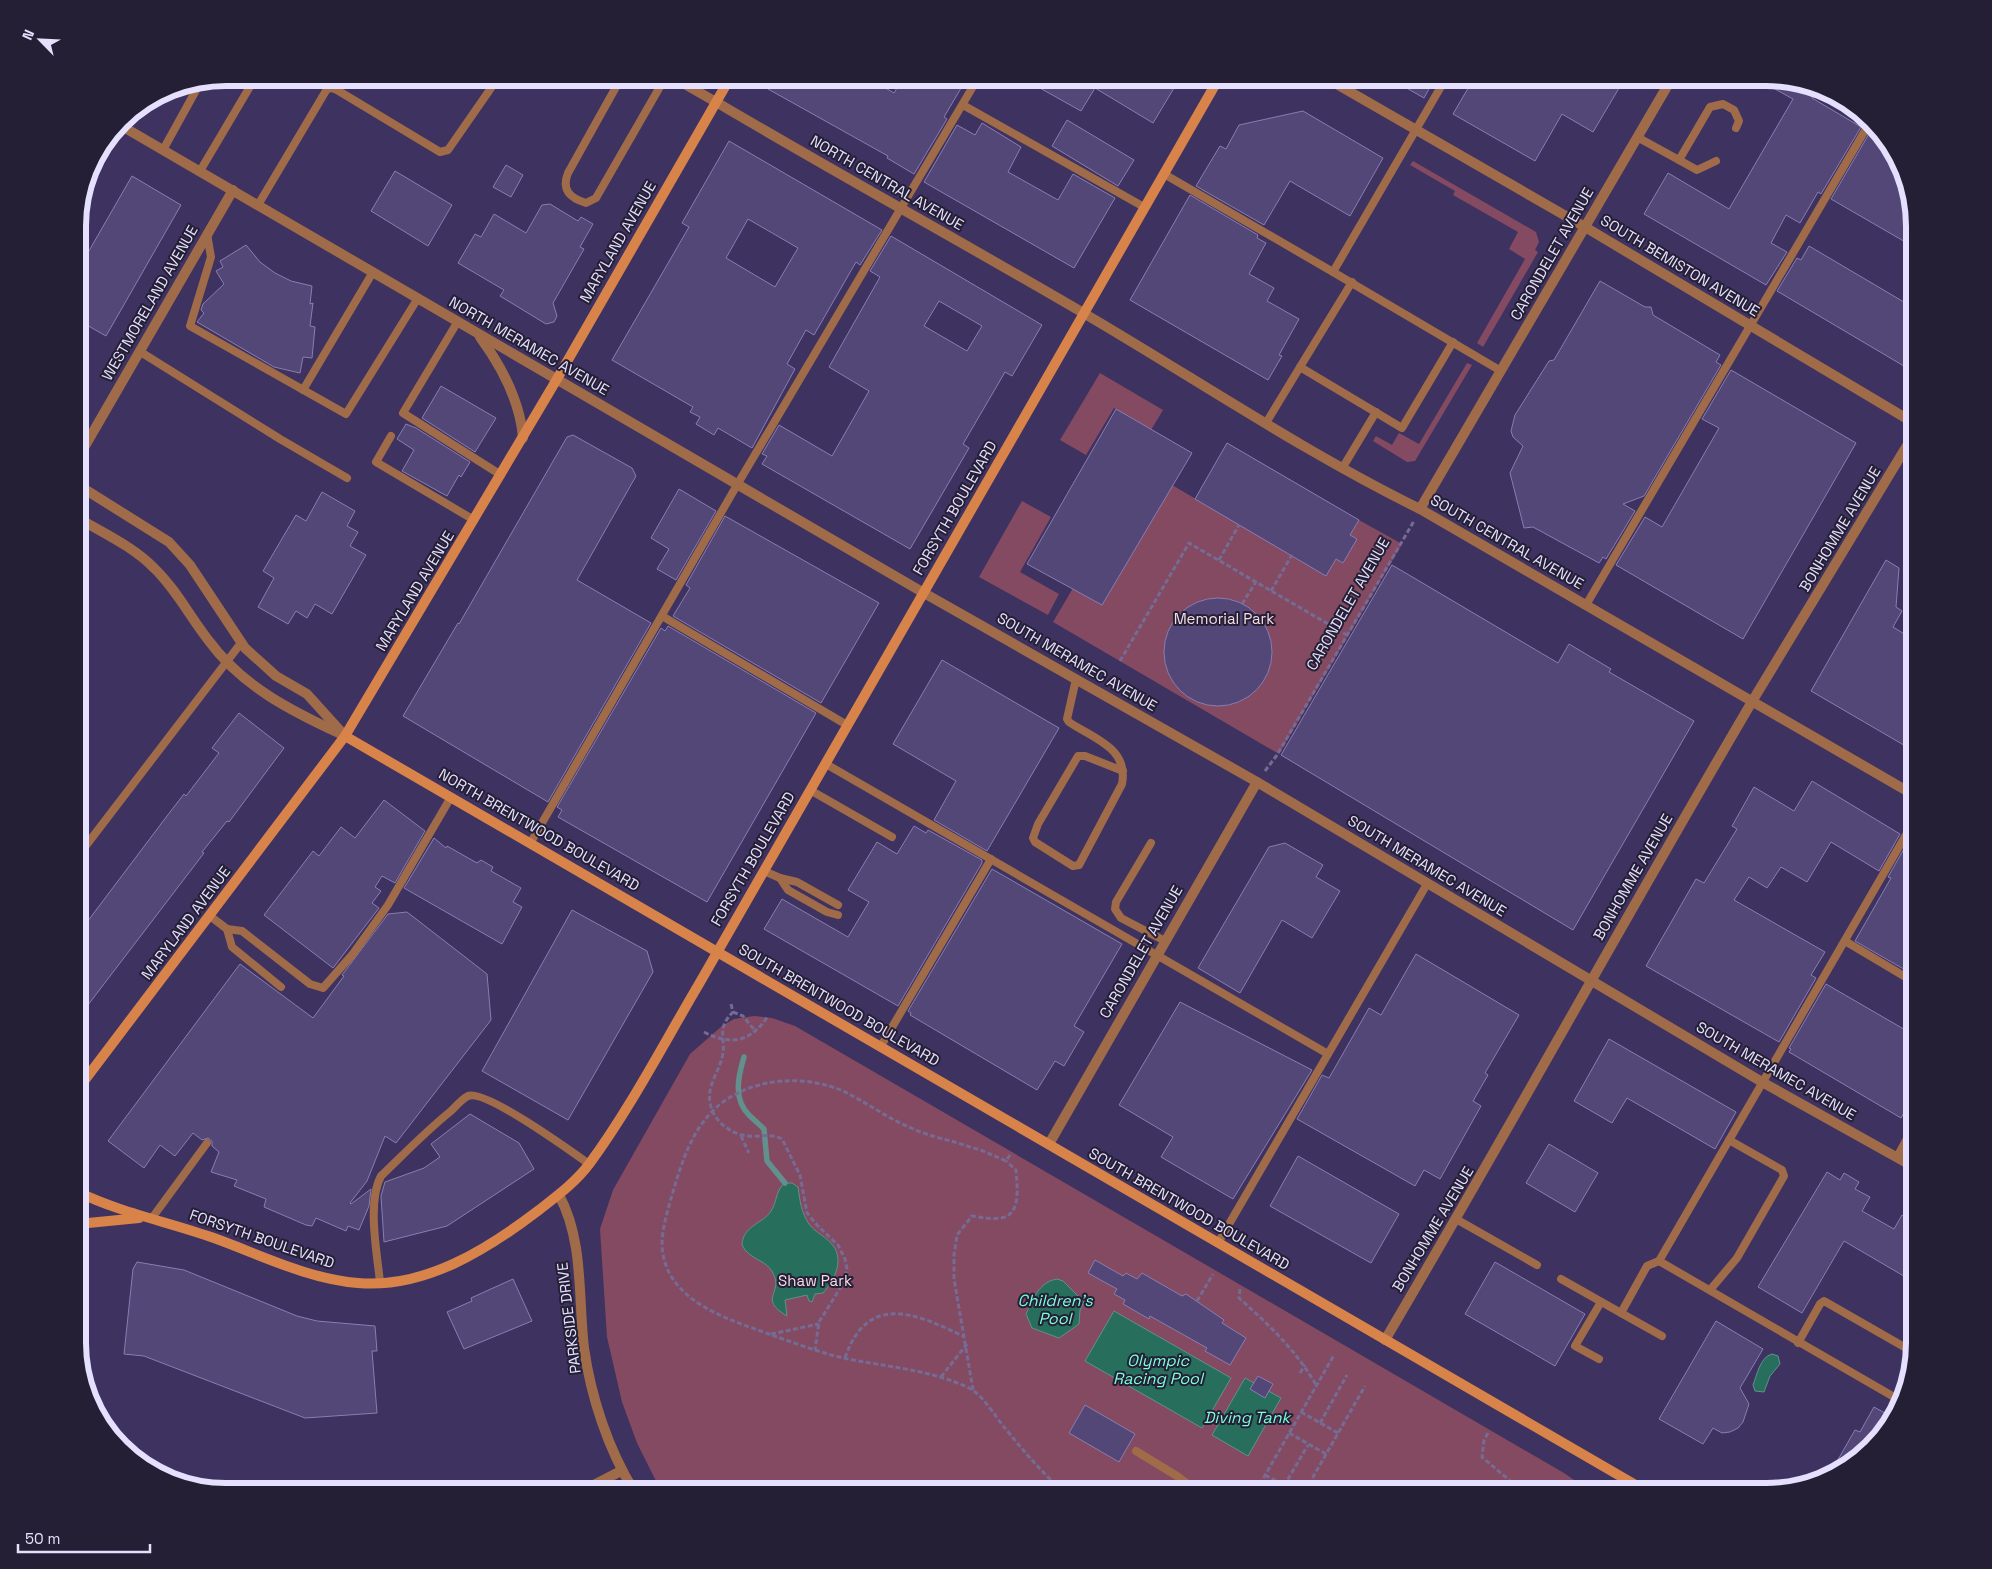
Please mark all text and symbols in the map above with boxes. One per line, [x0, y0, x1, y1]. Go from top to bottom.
north arrow [15, 15, 65, 65]
text: N [18, 27, 38, 43]
street label: NORTH CENTRAL AVENUE [807, 131, 967, 234]
street label: MARYLAND AVENUE [575, 178, 660, 306]
street label: CARONDELET AVENUE [1506, 184, 1597, 324]
street label: SOUTH BEMISTON AVENUE [1597, 210, 1763, 321]
street label: WESTMORELAND AVENUE [97, 222, 202, 384]
street label: NORTH MERAMEC AVENUE [446, 292, 613, 399]
street label: FORSYTH BOULEVARD [908, 437, 1001, 578]
street label: BONHOMME AVENUE [1795, 463, 1884, 595]
street label: SOUTH CENTRAL AVENUE [1427, 490, 1587, 593]
street label: MARYLAND AVENUE [371, 527, 458, 654]
street label: CARONDELET AVENUE [1302, 534, 1393, 674]
street label: SOUTH MERAMEC AVENUE [994, 608, 1161, 715]
park label: Memorial Park [1174, 609, 1274, 628]
street label: NORTH BRENTWOOD BOULEVARD [435, 764, 643, 895]
street label: FORSYTH BOULEVARD [706, 788, 799, 929]
street label: BONHOMME AVENUE [1589, 810, 1676, 943]
street label: SOUTH MERAMEC AVENUE [1345, 811, 1510, 920]
street label: MARYLAND AVENUE [137, 862, 234, 983]
street label: CARONDELET AVENUE [1095, 882, 1186, 1022]
street label: SOUTH BRENTWOOD BOULEVARD [735, 939, 943, 1070]
street label: SOUTH MERAMEC AVENUE [1693, 1017, 1860, 1124]
street label: SOUTH BRENTWOOD BOULEVARD [1085, 1143, 1293, 1274]
street label: BONHOMME AVENUE [1388, 1163, 1477, 1295]
street label: FORSYTH BOULEVARD [187, 1205, 337, 1272]
street label: PARKSIDE DRIVE [552, 1261, 585, 1375]
park label: Shaw Park [778, 1271, 852, 1290]
water label: Children's Pool [1017, 1290, 1093, 1329]
water label: Olympic Racing Pool [1113, 1350, 1205, 1389]
water label: Diving Tank [1204, 1407, 1293, 1428]
scale bar [18, 1522, 150, 1554]
text: 50 m [25, 1529, 60, 1548]

